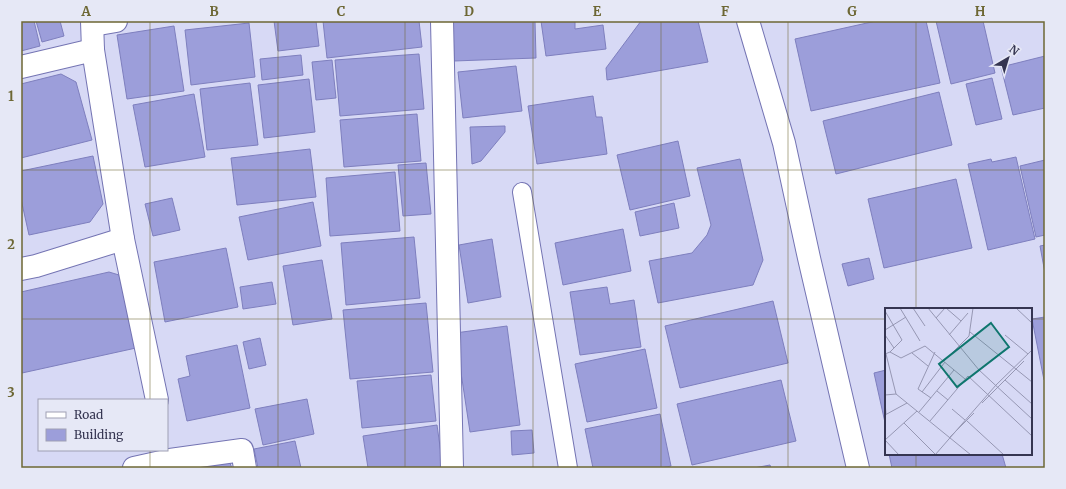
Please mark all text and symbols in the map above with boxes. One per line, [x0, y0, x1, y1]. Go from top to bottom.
text: A [80, 3, 91, 20]
text: B [209, 3, 219, 20]
text: C [337, 3, 346, 20]
text: D [464, 3, 474, 20]
text: E [593, 3, 602, 20]
text: F [721, 3, 729, 20]
text: G [847, 3, 857, 20]
text: H [975, 3, 986, 20]
north arrow [988, 38, 1028, 78]
text: N [1006, 42, 1022, 58]
text: 1 [8, 88, 14, 105]
text: 2 [7, 236, 15, 253]
inset map [885, 308, 1032, 455]
text: 3 [7, 384, 15, 401]
legend [38, 399, 168, 451]
text: Road [74, 407, 103, 422]
text: Building [74, 427, 124, 442]

